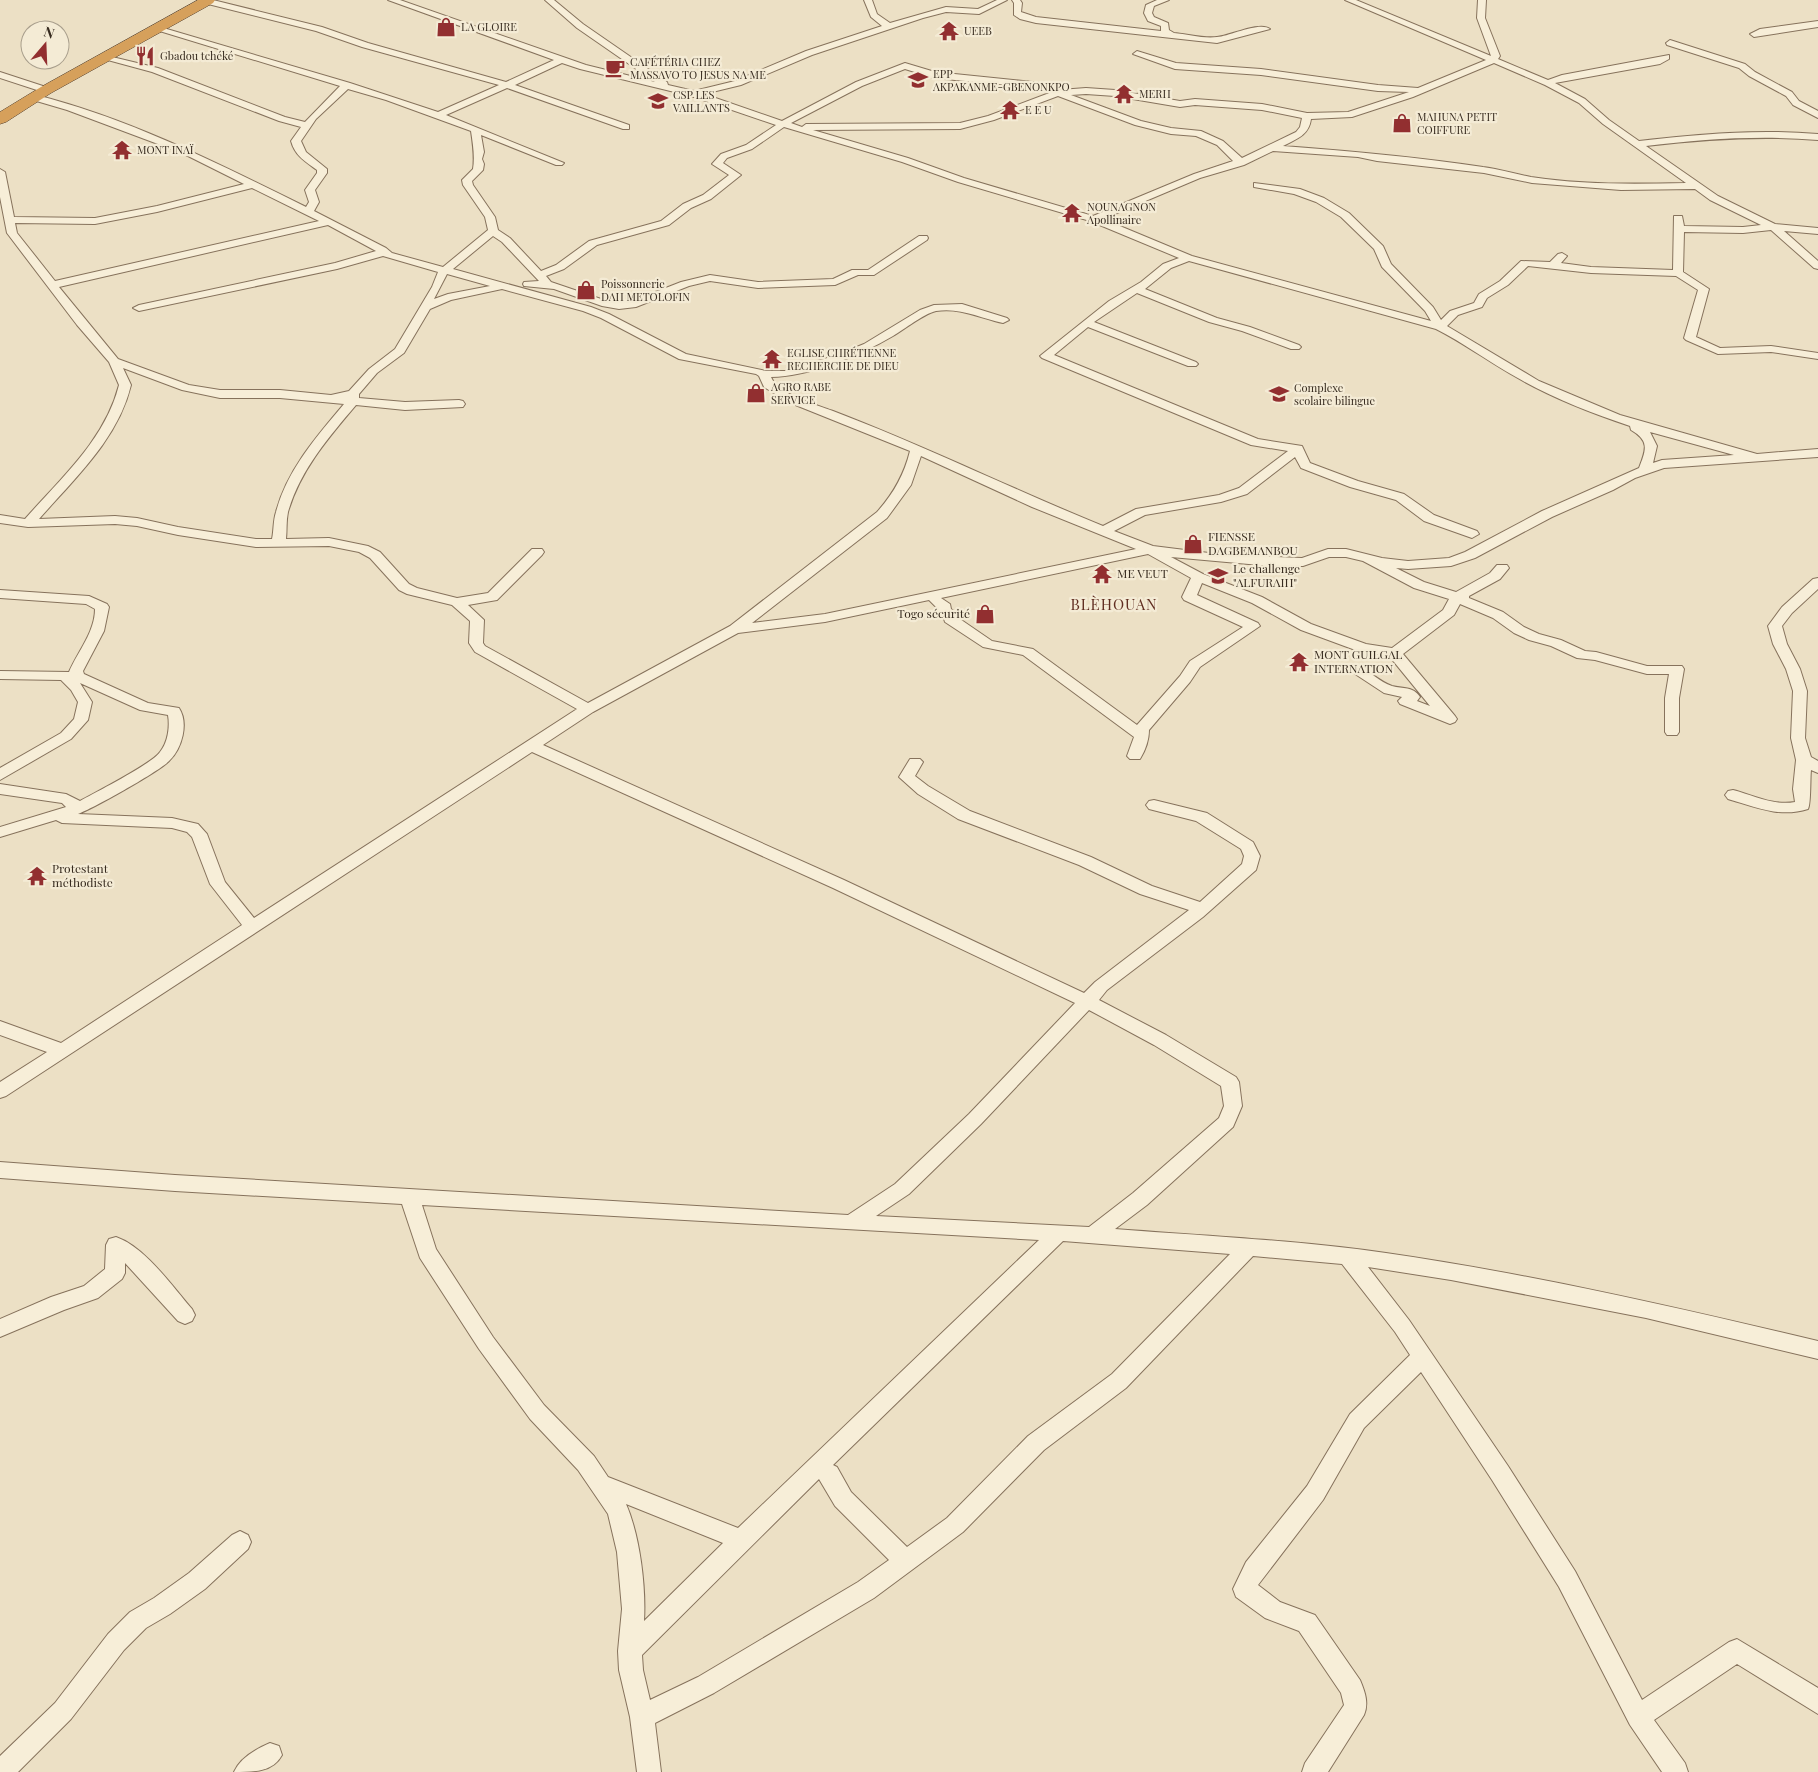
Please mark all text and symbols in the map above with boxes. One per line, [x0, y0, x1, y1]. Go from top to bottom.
shop icon: LA GLOIRE [435, 16, 457, 38]
place label: LA GLOIRE [461, 19, 517, 34]
north arrow [20, 20, 70, 70]
temple icon: UEEB [938, 20, 960, 42]
text: N [42, 22, 57, 43]
place label: UEEB [964, 23, 992, 38]
restaurant icon: Gbadou tchéké [134, 45, 156, 67]
place label: Gbadou tchéké [160, 48, 234, 63]
place label: CAFÉTÉRIA CHEZ MASSAVO TO JESUS NA ME [630, 54, 766, 82]
cafe icon: CAFÉTÉRIA CHEZ MASSAVO TO JESUS NA ME [604, 57, 626, 79]
place label: EPP AKPAKANME-GBENONKPO [932, 66, 1070, 94]
school or university icon: EPP AKPAKANME-GBENONKPO [907, 69, 929, 91]
temple icon: MERH [1113, 83, 1135, 105]
place label: MERH [1139, 86, 1171, 101]
place label: CSP LES VAILLANTS [672, 87, 730, 115]
school or university icon: CSP LES VAILLANTS [647, 90, 669, 112]
temple icon: E E U [999, 99, 1021, 121]
place label: E E U [1025, 102, 1052, 117]
place label: MAHUNA PETIT COIFFURE [1417, 109, 1497, 137]
shop icon: MAHUNA PETIT COIFFURE [1391, 112, 1413, 134]
temple icon: MONT INAÏ [111, 139, 133, 161]
place label: MONT INAÏ [137, 142, 194, 157]
place label: NOUNAGNON Apollinaire [1086, 199, 1156, 227]
temple icon: NOUNAGNON Apollinaire [1061, 202, 1083, 224]
place label: Poissonnerie DAH METOLOFIN [601, 276, 690, 304]
shop icon: Poissonnerie DAH METOLOFIN [575, 279, 597, 301]
place label: EGLISE CHRÉTIENNE RECHERCHE DE DIEU [787, 345, 899, 373]
temple icon: EGLISE CHRÉTIENNE RECHERCHE DE DIEU [761, 348, 783, 370]
place label: AGRO RABE SERVICE [770, 379, 831, 407]
place label: Complexe scolaire bilingue [1294, 380, 1375, 408]
shop icon: AGRO RABE SERVICE [745, 382, 767, 404]
school or university icon: Complexe scolaire bilingue [1268, 383, 1290, 405]
place label: FIENSSE DAGBEMANBOU [1208, 528, 1298, 558]
shop icon: FIENSSE DAGBEMANBOU [1182, 533, 1204, 555]
place label: Le challenge "ALFURAIH" [1233, 560, 1300, 590]
temple icon: ME VEUT [1091, 563, 1113, 585]
place label: ME VEUT [1117, 565, 1168, 581]
school or university icon: Le challenge "ALFURAIH" [1207, 565, 1229, 587]
district label: BLÈHOUAN [1070, 594, 1158, 614]
shop icon: Togo sécurité [974, 603, 996, 625]
place label: Togo sécurité [897, 605, 970, 621]
place label: MONT GUILGAL INTERNATION [1314, 646, 1402, 676]
temple icon: MONT GUILGAL INTERNATION [1288, 651, 1310, 673]
place label: Protestant méthodiste [52, 860, 113, 890]
temple icon: Protestant méthodiste [26, 865, 48, 887]

